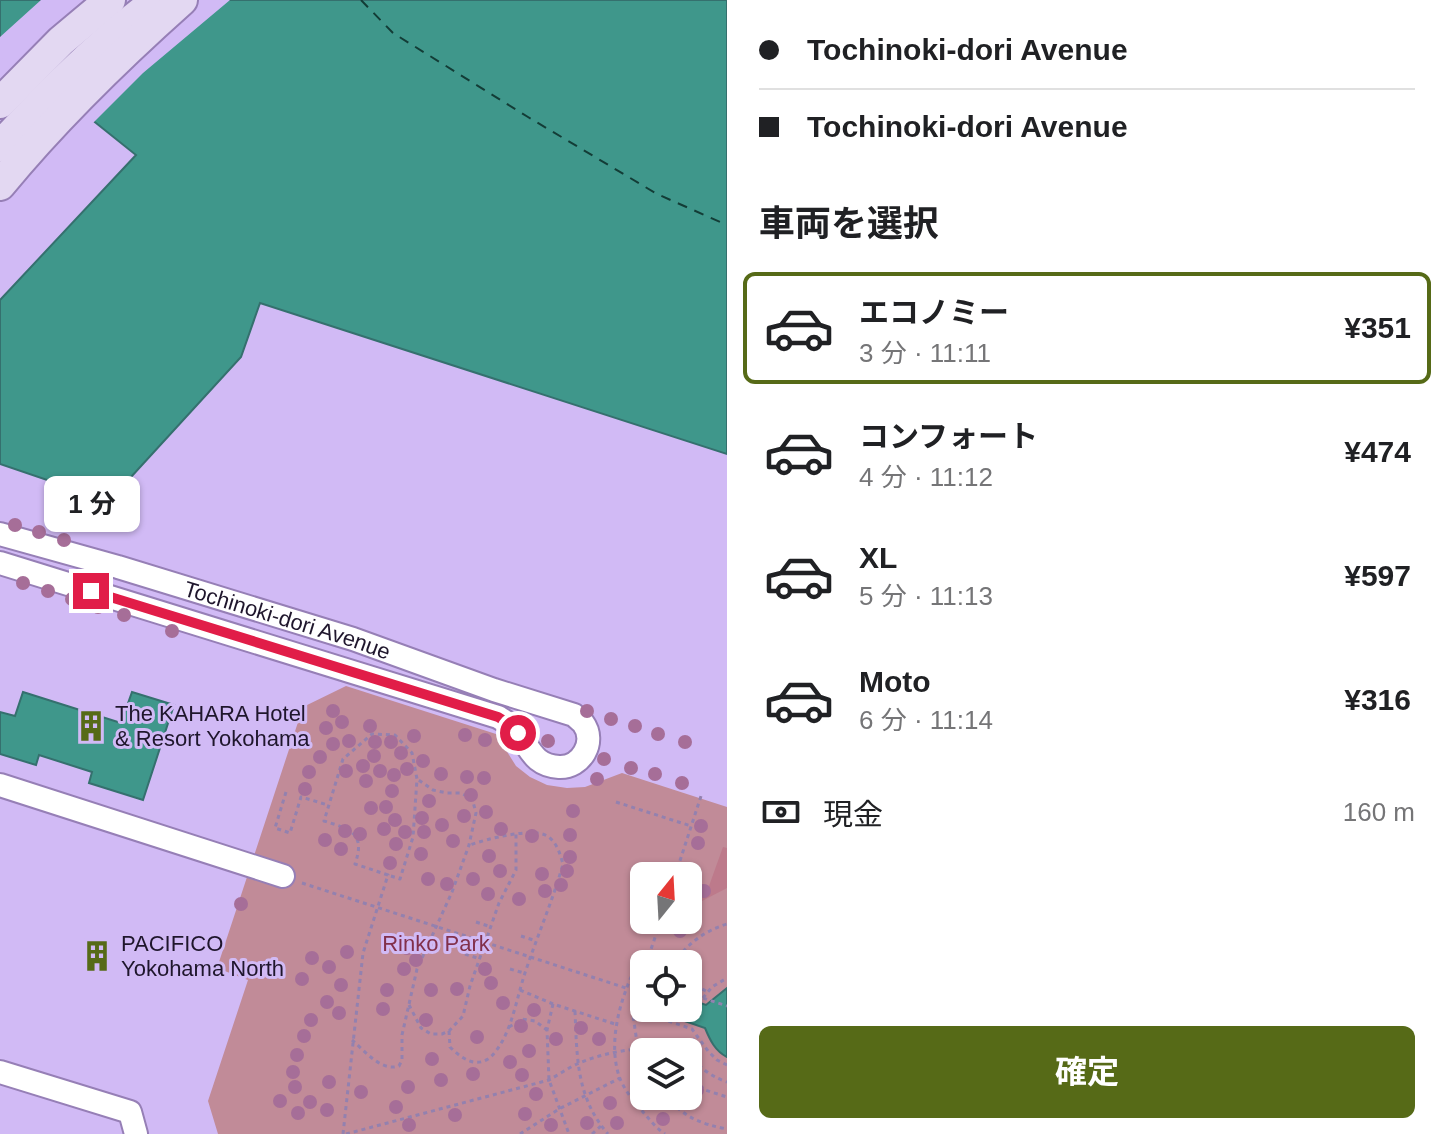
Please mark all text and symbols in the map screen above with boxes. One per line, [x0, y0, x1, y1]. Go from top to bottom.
text: Tochinoki-dori Avenue [807, 33, 1128, 66]
text: Tochinoki-dori Avenue [807, 110, 1128, 143]
text: 車両を選択 [759, 203, 939, 244]
icon: car [763, 292, 835, 364]
text: エコノミー [859, 296, 1009, 329]
text: ¥351 [1344, 311, 1411, 344]
text: 3 分 · 11:11 [859, 338, 991, 368]
icon: car [763, 416, 835, 488]
text: コンフォート [859, 420, 1038, 453]
text: ¥474 [1344, 435, 1411, 468]
text: 4 分 · 11:12 [859, 462, 993, 492]
callout: 1 分 [43, 475, 139, 531]
text: 1 分 [68, 489, 116, 519]
icon: car [763, 540, 835, 612]
text: XL [859, 541, 897, 574]
text: ¥597 [1344, 559, 1411, 592]
route end [73, 573, 109, 609]
street label: Tochinoki-dori Avenue [181, 576, 394, 665]
text: 5 分 · 11:13 [859, 581, 993, 611]
icon: car [763, 664, 835, 736]
text: Moto [859, 665, 931, 698]
text: ¥316 [1344, 683, 1411, 716]
place label: The KAHARA Hotel & Resort Yokohama [115, 701, 310, 751]
text: 6 分 · 11:14 [859, 705, 993, 735]
building icon: The KAHARA Hotel & Resort Yokohama [74, 709, 108, 743]
route start [500, 715, 536, 751]
icon: cash [759, 790, 803, 834]
text: 160 m [1343, 797, 1415, 827]
text: 現金 [823, 798, 883, 831]
north arrow [630, 862, 702, 934]
map controls [630, 862, 702, 1110]
place label: PACIFICO Yokohama North [121, 931, 284, 981]
park label: Rinko Park [382, 931, 491, 956]
building icon: PACIFICO Yokohama North [80, 939, 114, 973]
button: locate [630, 950, 702, 1022]
button: 確定 [759, 1026, 1415, 1118]
button: layers [630, 1038, 702, 1110]

